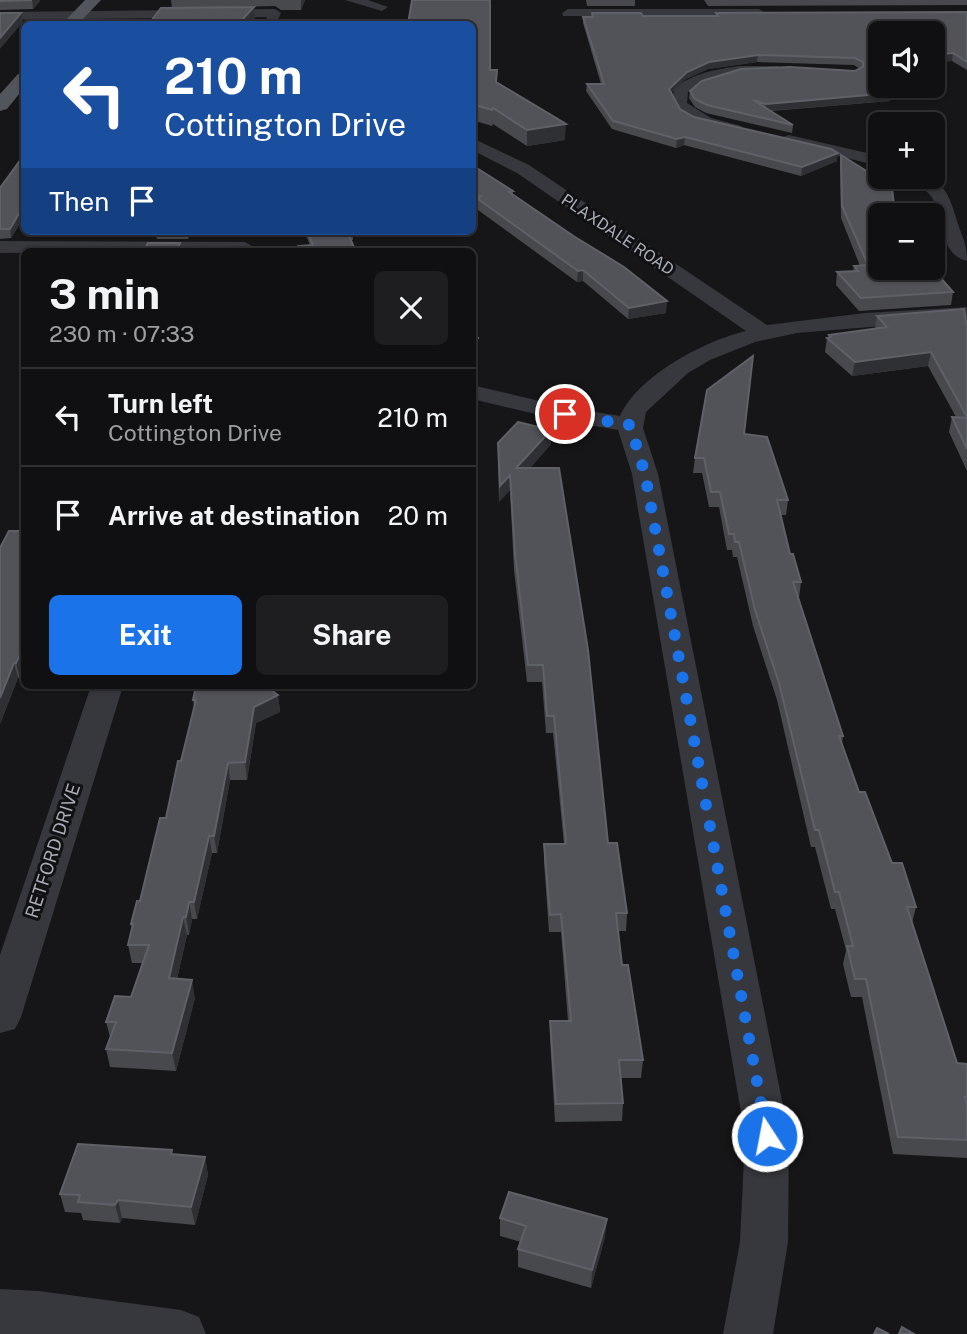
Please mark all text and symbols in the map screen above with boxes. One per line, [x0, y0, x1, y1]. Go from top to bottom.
map controls [868, 21, 945, 280]
button: sound [868, 21, 945, 98]
text: 210 m [164, 47, 303, 105]
icon: left [49, 49, 140, 140]
text: Cottington Drive [164, 106, 406, 143]
button: + [868, 112, 945, 189]
icon: arrive [123, 182, 161, 220]
text: Then [49, 186, 109, 217]
street label: PLAXDALE ROAD [558, 190, 678, 279]
button: − [868, 203, 945, 280]
text: 3 min [49, 269, 160, 318]
button: close [374, 271, 448, 345]
text: 230 m · 07:33 [49, 320, 194, 347]
pin [535, 384, 595, 444]
text: Turn left [108, 388, 213, 419]
icon: arrive [546, 395, 584, 433]
icon: left [49, 398, 87, 436]
text: 210 m [377, 402, 448, 433]
text: Cottington Drive [108, 419, 282, 446]
icon: arrive [49, 496, 87, 534]
text: Arrive at destination [108, 500, 360, 531]
text: 20 m [388, 500, 448, 531]
button: Exit [49, 595, 242, 675]
button: Share [256, 595, 448, 675]
street label: RETFORD DRIVE [21, 781, 84, 921]
position arrow [730, 1099, 804, 1173]

